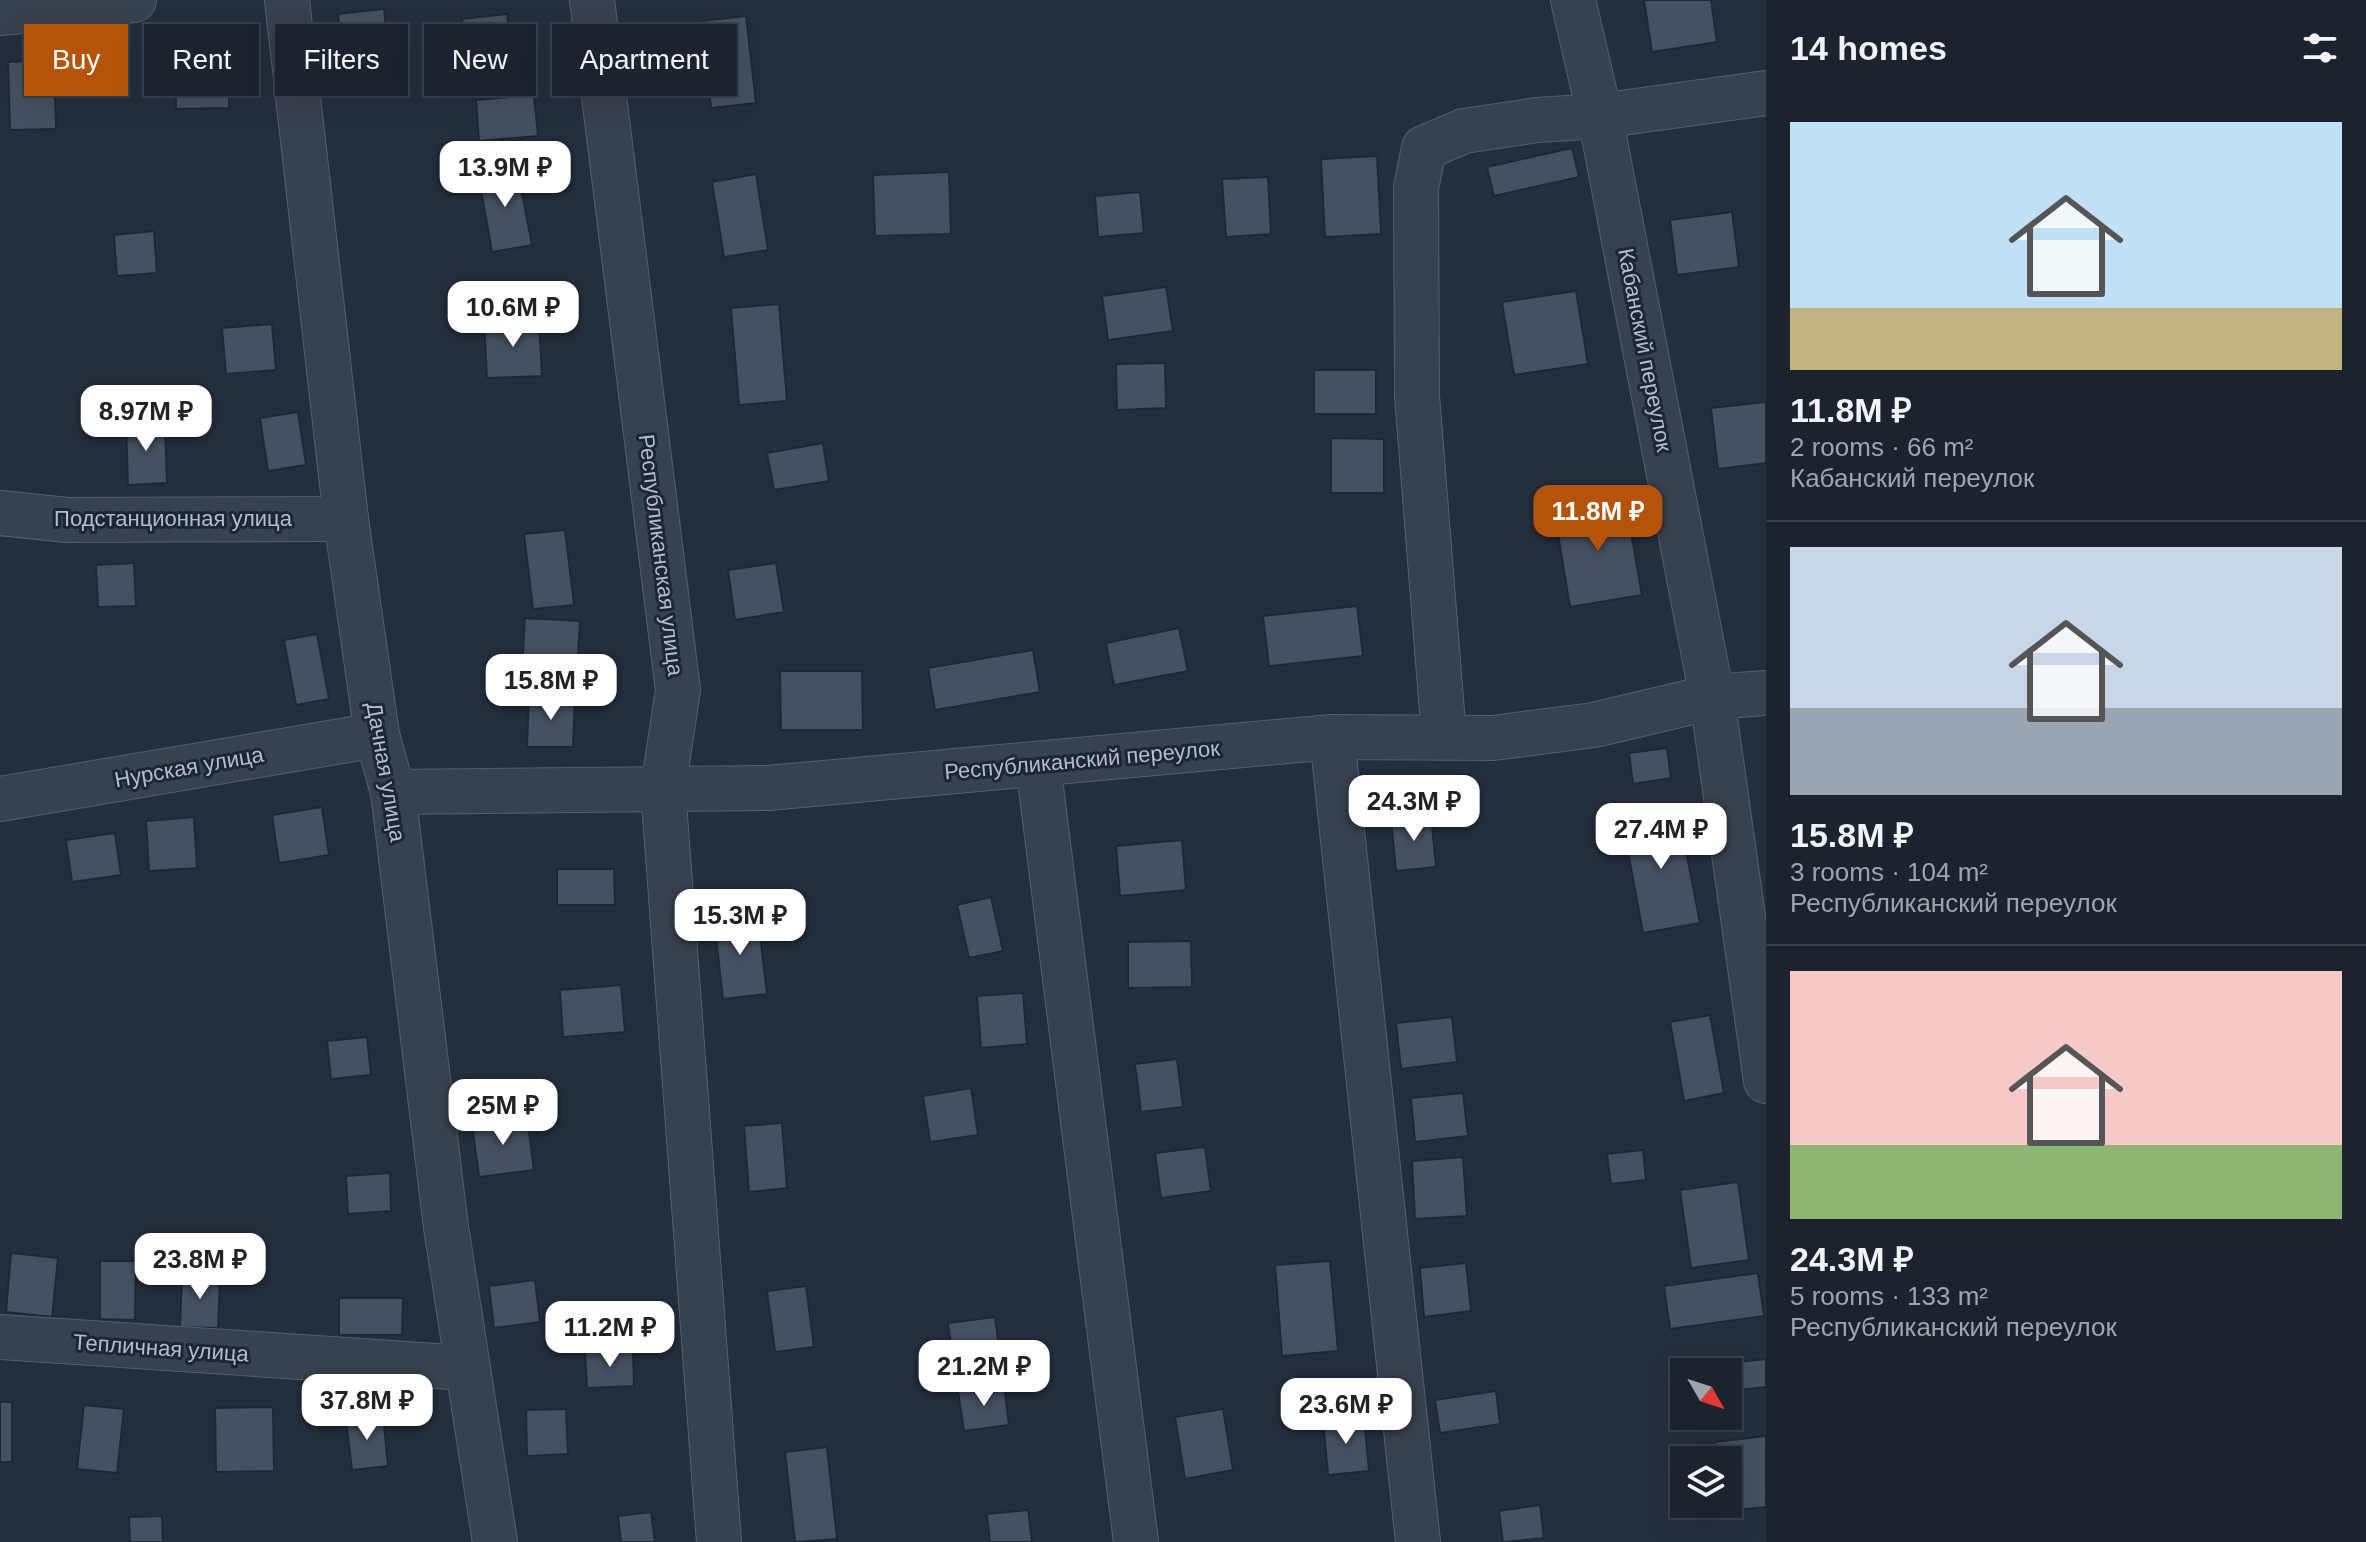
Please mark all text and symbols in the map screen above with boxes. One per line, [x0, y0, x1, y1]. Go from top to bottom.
chip: Buy [24, 24, 128, 96]
chip: Rent [144, 24, 259, 96]
chip: Filters [275, 24, 408, 96]
chip: New [424, 24, 536, 96]
chip: Apartment [552, 24, 737, 96]
icon: filters [2298, 26, 2342, 70]
text: 14 homes [1790, 29, 1947, 67]
pin: 13.9M ₽ [431, 141, 579, 209]
text: 13.9M ₽ [458, 152, 552, 182]
icon: home [1994, 174, 2138, 318]
street label: Кабанский переулок [1613, 246, 1677, 454]
pin: 10.6M ₽ [439, 281, 587, 349]
text: 10.6M ₽ [466, 292, 560, 322]
pin: 8.97M ₽ [72, 385, 220, 453]
text: 11.8M ₽ [1790, 391, 1912, 429]
text: 8.97M ₽ [99, 396, 193, 426]
text: 2 rooms · 66 m² [1790, 432, 1974, 462]
street label: Республиканская улица [634, 433, 688, 678]
text: Кабанский переулок [1790, 463, 2034, 493]
pin: 11.8M ₽ [1524, 485, 1672, 553]
text: 11.8M ₽ [1551, 496, 1645, 526]
street label: Подстанционная улица [54, 506, 293, 531]
icon: home [1994, 599, 2138, 743]
pin: 15.8M ₽ [477, 654, 625, 722]
text: 15.8M ₽ [504, 665, 598, 695]
street label: Дачная улица [361, 700, 411, 844]
street label: Республиканский переулок [943, 735, 1221, 785]
street label: Нурская улица [113, 741, 266, 792]
pin: 24.3M ₽ [1340, 775, 1488, 843]
text: 24.3M ₽ [1367, 786, 1461, 816]
pin: 27.4M ₽ [1587, 803, 1735, 871]
text: 27.4M ₽ [1614, 814, 1708, 844]
text: 15.8M ₽ [1790, 816, 1914, 854]
text: 3 rooms · 104 m² [1790, 857, 1988, 887]
text: Республиканский переулок [1790, 888, 2117, 918]
pin: 15.3M ₽ [666, 889, 814, 957]
text: 15.3M ₽ [693, 900, 787, 930]
icon: home [1994, 1023, 2138, 1167]
pin: 25M ₽ [447, 1079, 559, 1147]
text: 25M ₽ [467, 1090, 539, 1120]
pin: 23.8M ₽ [126, 1233, 274, 1301]
text: 24.3M ₽ [1790, 1240, 1914, 1278]
text: 23.8M ₽ [153, 1244, 247, 1274]
text: 5 rooms · 133 m² [1790, 1281, 1988, 1311]
pin: 11.2M ₽ [536, 1301, 684, 1369]
text: 11.2M ₽ [563, 1312, 657, 1342]
text: Республиканский переулок [1790, 1312, 2117, 1342]
street label: Тепличная улица [72, 1329, 250, 1367]
pin: 21.2M ₽ [910, 1340, 1058, 1408]
text: 21.2M ₽ [937, 1351, 1031, 1381]
north arrow [1670, 1358, 1742, 1430]
map controls [1670, 1358, 1742, 1518]
pin: 37.8M ₽ [293, 1374, 441, 1442]
pin: 23.6M ₽ [1272, 1378, 1420, 1446]
text: 37.8M ₽ [320, 1385, 414, 1415]
text: 23.6M ₽ [1299, 1389, 1393, 1419]
button: layers [1670, 1446, 1742, 1518]

